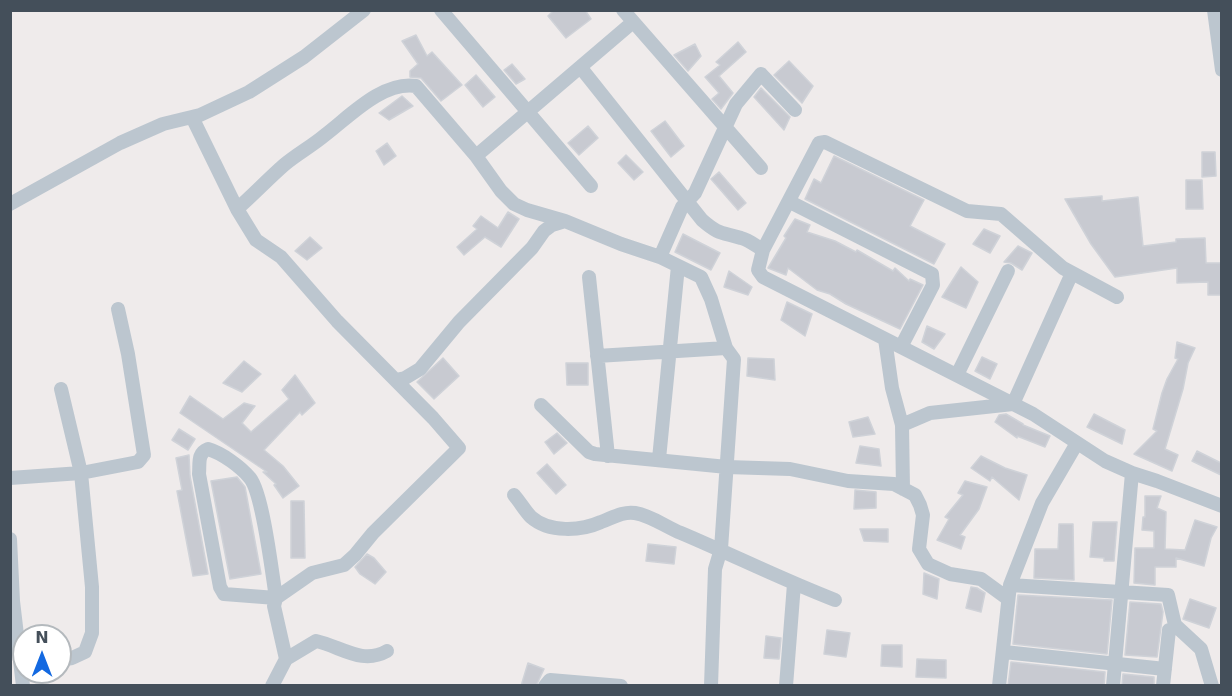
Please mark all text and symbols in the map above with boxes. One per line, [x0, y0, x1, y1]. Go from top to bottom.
north arrow [12, 624, 72, 684]
text: N [35, 628, 49, 647]

